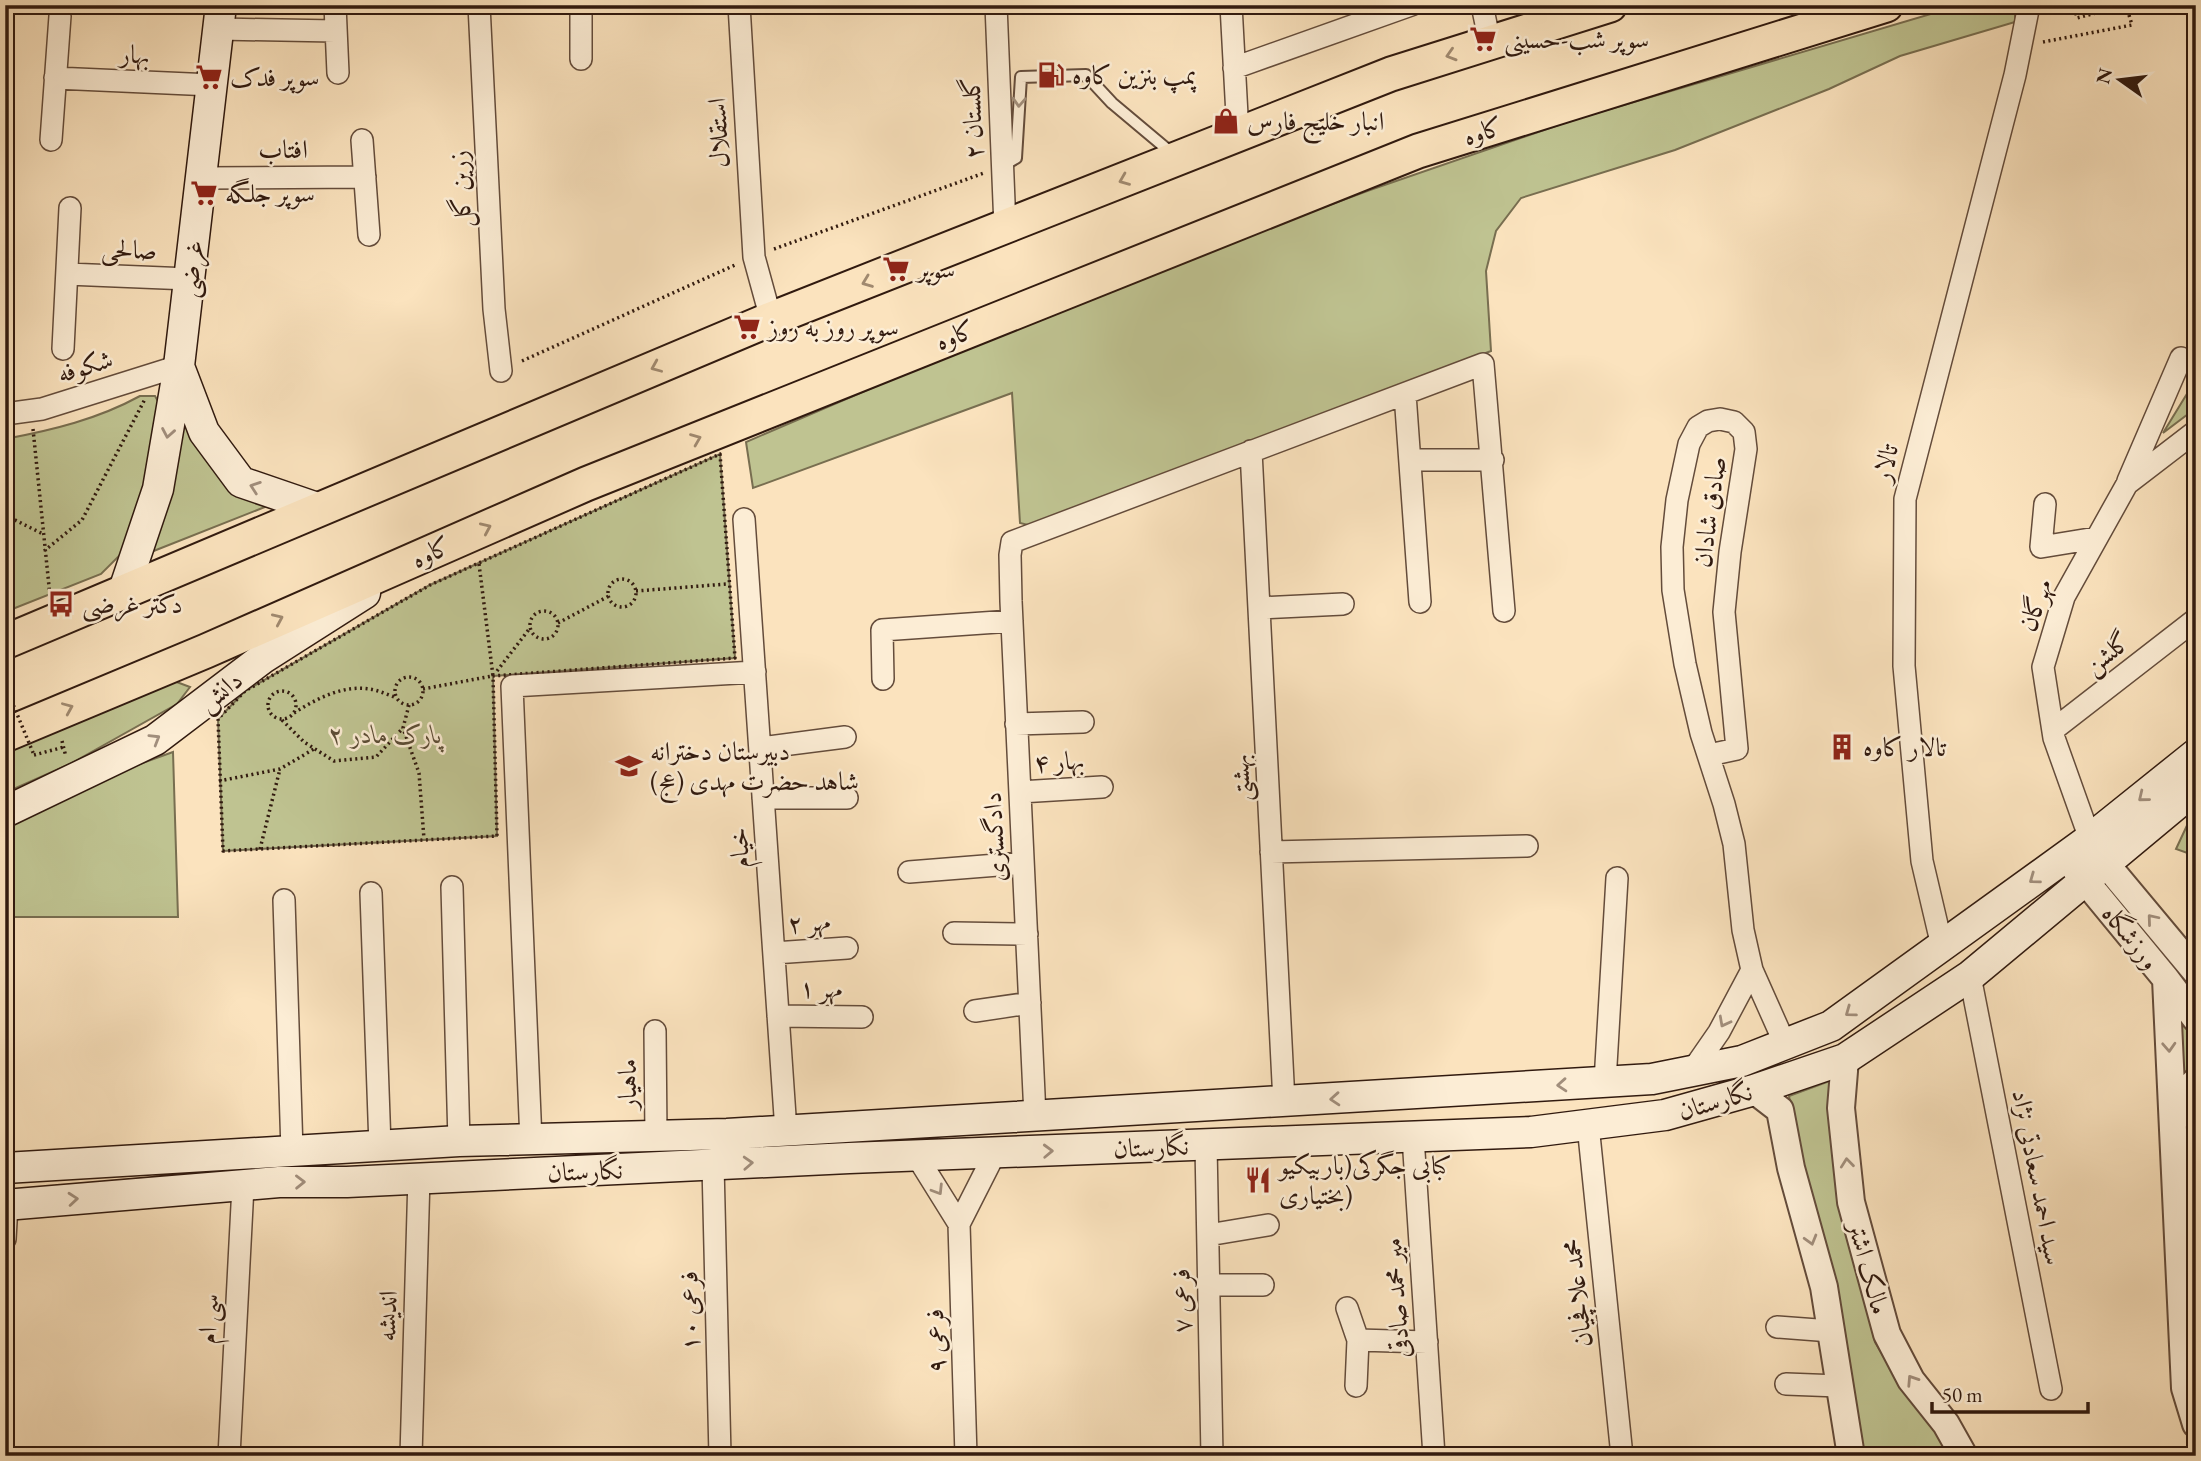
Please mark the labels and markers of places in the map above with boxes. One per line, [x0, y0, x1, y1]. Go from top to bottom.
place label: سوپر شب-حسینی [1504, 22, 1649, 58]
supermarket icon: سوپر شب-حسینی [1468, 24, 1498, 54]
place label: پمپ بنزین کاوه [1072, 58, 1197, 94]
place label: سوپر فدک [230, 60, 320, 94]
fuel station icon: پمپ بنزین کاوه [1036, 60, 1066, 90]
supermarket icon: سوپر فدک [194, 62, 224, 92]
place label: انبار خلیج فارس [1247, 104, 1385, 145]
shop icon: انبار خلیج فارس [1211, 106, 1241, 136]
place label: سوپر جلگه [225, 176, 315, 210]
supermarket icon: سوپر جلگه [189, 178, 219, 208]
place label: سوپر [914, 252, 955, 286]
supermarket icon: سوپر [881, 254, 911, 284]
place label: سوپر روز به روز [765, 310, 899, 344]
supermarket icon: سوپر روز به روز [732, 312, 762, 342]
place label: دکتر غرضی [82, 587, 183, 623]
bus stop icon: دکتر غرضی [46, 589, 76, 619]
place label: تالار کاوه [1863, 730, 1947, 764]
building icon: تالار کاوه [1827, 732, 1857, 762]
place label: دبیرستان دخترانه شاهد حضرت مهدی (عج) [650, 734, 859, 803]
school or university icon: دبیرستان دخترانه شاهد حضرت مهدی (عج) [614, 751, 644, 781]
place label: کبابی جگرکی(باربیکیو بختیاری) [1276, 1148, 1452, 1212]
restaurant icon: کبابی جگرکی(باربیکیو بختیاری) [1243, 1165, 1273, 1195]

